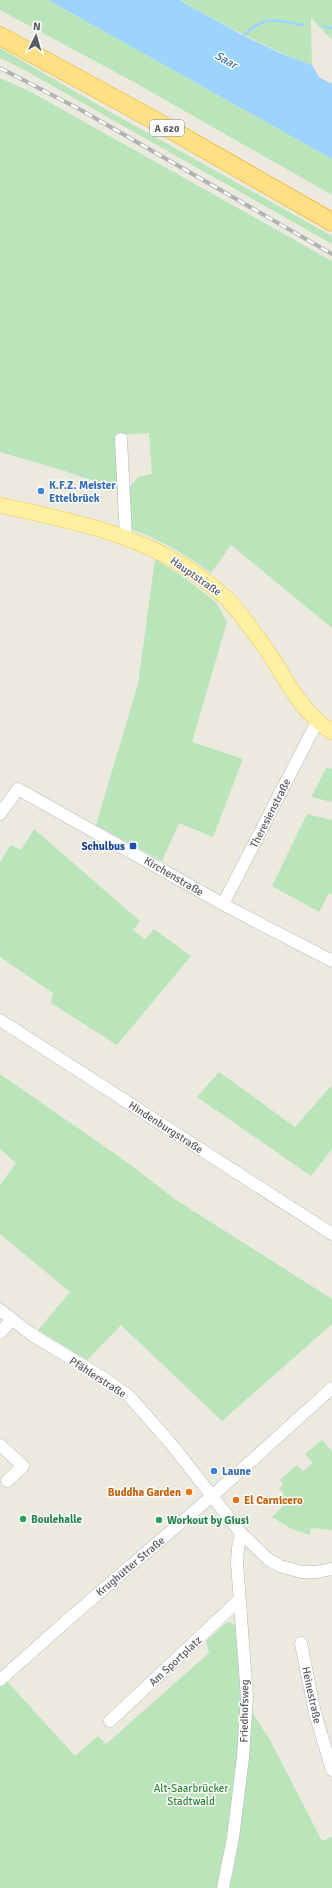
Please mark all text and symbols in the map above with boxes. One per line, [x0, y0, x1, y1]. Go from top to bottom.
north arrow [16, 16, 56, 56]
text: N [32, 20, 41, 33]
water label: Saar [212, 48, 241, 74]
road number: A 620 [150, 120, 184, 136]
place label: K.F.Z. Meister Ettelbrück [49, 479, 116, 505]
marker: K.F.Z. Meister Ettelbrück [36, 486, 46, 496]
street label: Hauptstraße [168, 554, 224, 599]
street label: Theresienstraße [247, 776, 294, 850]
place label: Schulbus [81, 840, 125, 853]
marker: Schulbus [128, 841, 138, 851]
street label: Kirchenstraße [142, 854, 206, 899]
street label: Hindenburgstraße [126, 1099, 205, 1156]
street label: Pfählerstraße [67, 1354, 128, 1401]
place label: Laune [222, 1465, 251, 1478]
marker: Laune [209, 1466, 219, 1476]
place label: Buddha Garden [108, 1486, 181, 1499]
marker: Buddha Garden [184, 1487, 194, 1497]
place label: El Carnicero [244, 1494, 303, 1507]
marker: El Carnicero [231, 1495, 241, 1505]
place label: Boulehalle [31, 1513, 83, 1526]
marker: Boulehalle [18, 1514, 28, 1524]
place label: Workout by Giusi [167, 1514, 249, 1527]
marker: Workout by Giusi [154, 1515, 164, 1525]
street label: Krughütter Straße [93, 1534, 167, 1599]
street label: Am Sportplatz [146, 1634, 204, 1689]
street label: Heinestraße [299, 1665, 324, 1725]
street label: Friedhofsweg [237, 1679, 252, 1743]
park label: Alt-Saarbrücker Stadtwald [154, 1782, 228, 1808]

